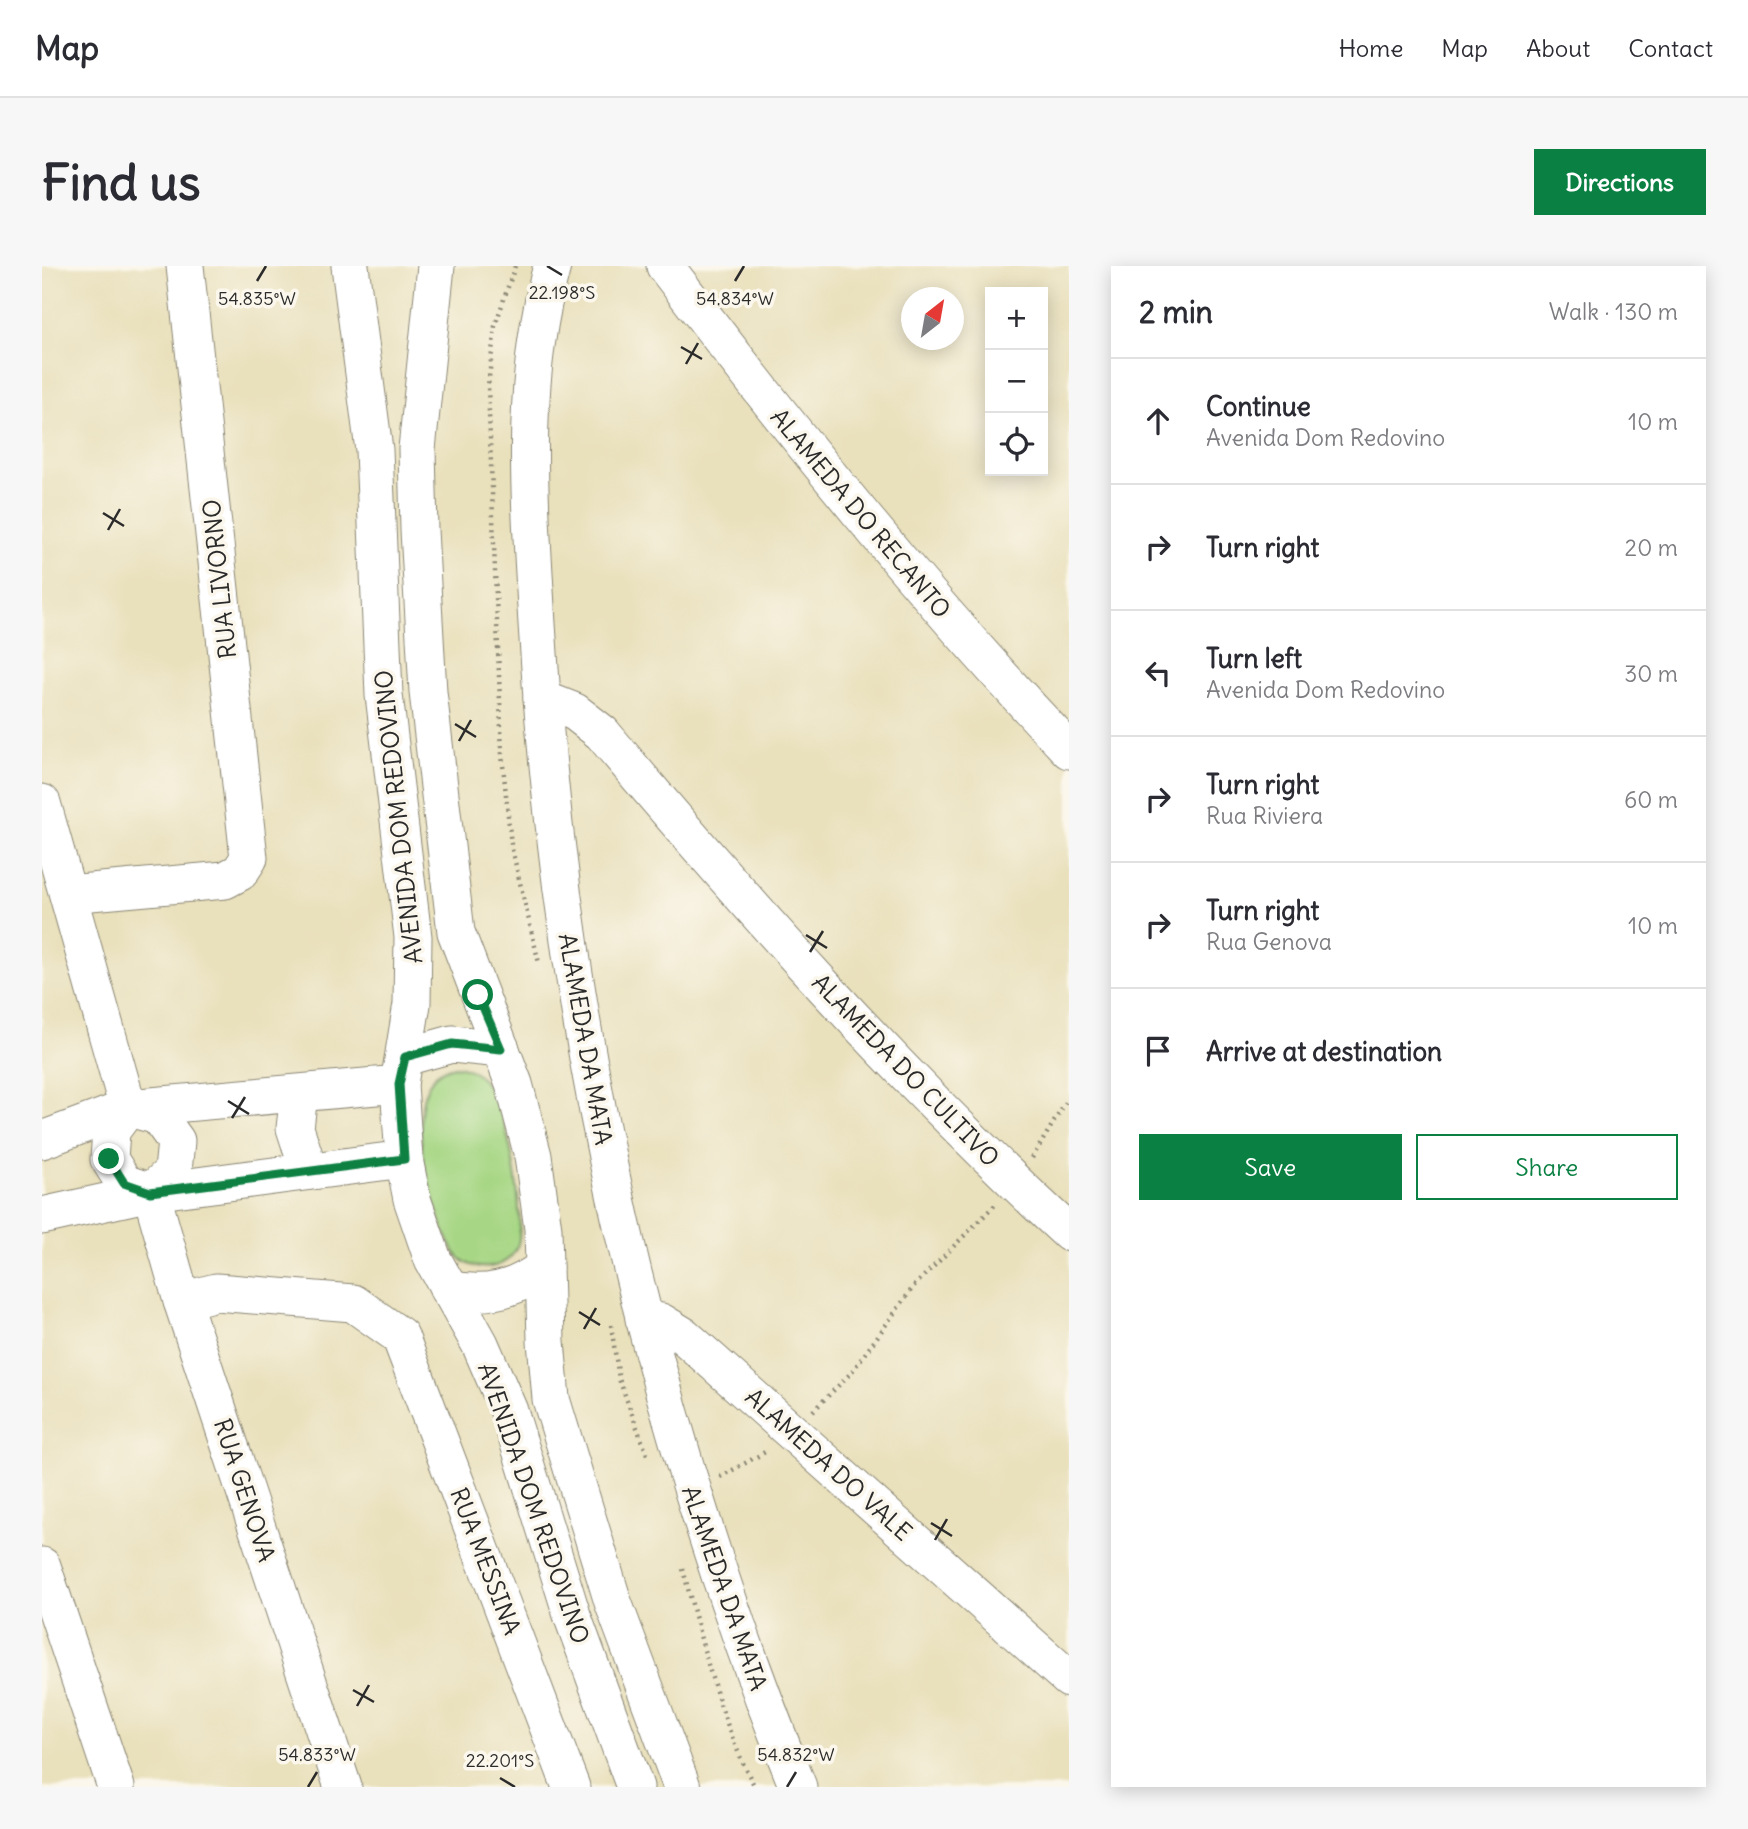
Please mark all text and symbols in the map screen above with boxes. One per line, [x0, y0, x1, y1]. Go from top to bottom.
text: Map [35, 27, 99, 69]
text: Home [1339, 33, 1403, 63]
text: Map [1441, 33, 1488, 63]
text: About [1526, 33, 1590, 63]
text: Contact [1628, 33, 1713, 63]
button: Directions [1534, 149, 1706, 215]
text: Find us [42, 152, 200, 213]
text: 22.198°S [529, 281, 595, 304]
text: 54.835°W [218, 287, 296, 310]
text: 54.834°W [696, 287, 774, 310]
north arrow [901, 287, 964, 350]
map controls [985, 287, 1048, 476]
button: + [985, 287, 1048, 350]
text: 2 min [1139, 293, 1213, 331]
text: Walk · 130 m [1549, 297, 1678, 326]
button: − [985, 350, 1048, 413]
text: Continue [1206, 390, 1311, 423]
street label: ALAMEDA DO RECANTO [765, 402, 957, 624]
icon: ahead [1139, 402, 1177, 440]
text: 10 m [1628, 407, 1678, 436]
button: locate [985, 413, 1048, 476]
text: Avenida Dom Redovino [1206, 423, 1445, 452]
street label: RUA LIVORNO [196, 498, 242, 660]
icon: right [1139, 528, 1177, 566]
text: Turn right [1206, 531, 1319, 564]
text: 20 m [1625, 533, 1678, 562]
text: Turn left [1206, 642, 1302, 675]
icon: left [1139, 654, 1177, 692]
text: 30 m [1624, 659, 1678, 688]
street label: AVENIDA DOM REDOVINO [368, 669, 428, 965]
text: Avenida Dom Redovino [1206, 675, 1445, 704]
text: Turn right [1206, 768, 1319, 801]
icon: right [1139, 780, 1177, 818]
text: 60 m [1624, 785, 1678, 814]
text: Rua Riviera [1206, 801, 1323, 830]
text: Turn right [1206, 894, 1319, 927]
icon: right [1139, 906, 1177, 944]
text: 10 m [1628, 911, 1678, 940]
text: Rua Genova [1206, 927, 1332, 956]
street label: ALAMEDA DA MATA [553, 931, 619, 1147]
street label: ALAMEDA DO CULTIVO [806, 967, 1006, 1173]
route start [462, 979, 493, 1010]
icon: arrive [1139, 1032, 1177, 1070]
text: Arrive at destination [1206, 1035, 1442, 1068]
button: Save [1139, 1134, 1402, 1200]
button: Share [1416, 1134, 1678, 1200]
route end [93, 1143, 124, 1174]
street label: AVENIDA DOM REDOVINO [472, 1359, 596, 1647]
street label: ALAMEDA DO VALE [740, 1381, 918, 1547]
street label: RUA GENOVA [208, 1415, 282, 1565]
street label: ALAMEDA DA MATA [676, 1482, 774, 1694]
street label: RUA MESSINA [444, 1483, 528, 1639]
text: 54.833°W [278, 1743, 356, 1766]
text: 54.832°W [757, 1743, 835, 1766]
text: 22.201°S [466, 1749, 534, 1772]

